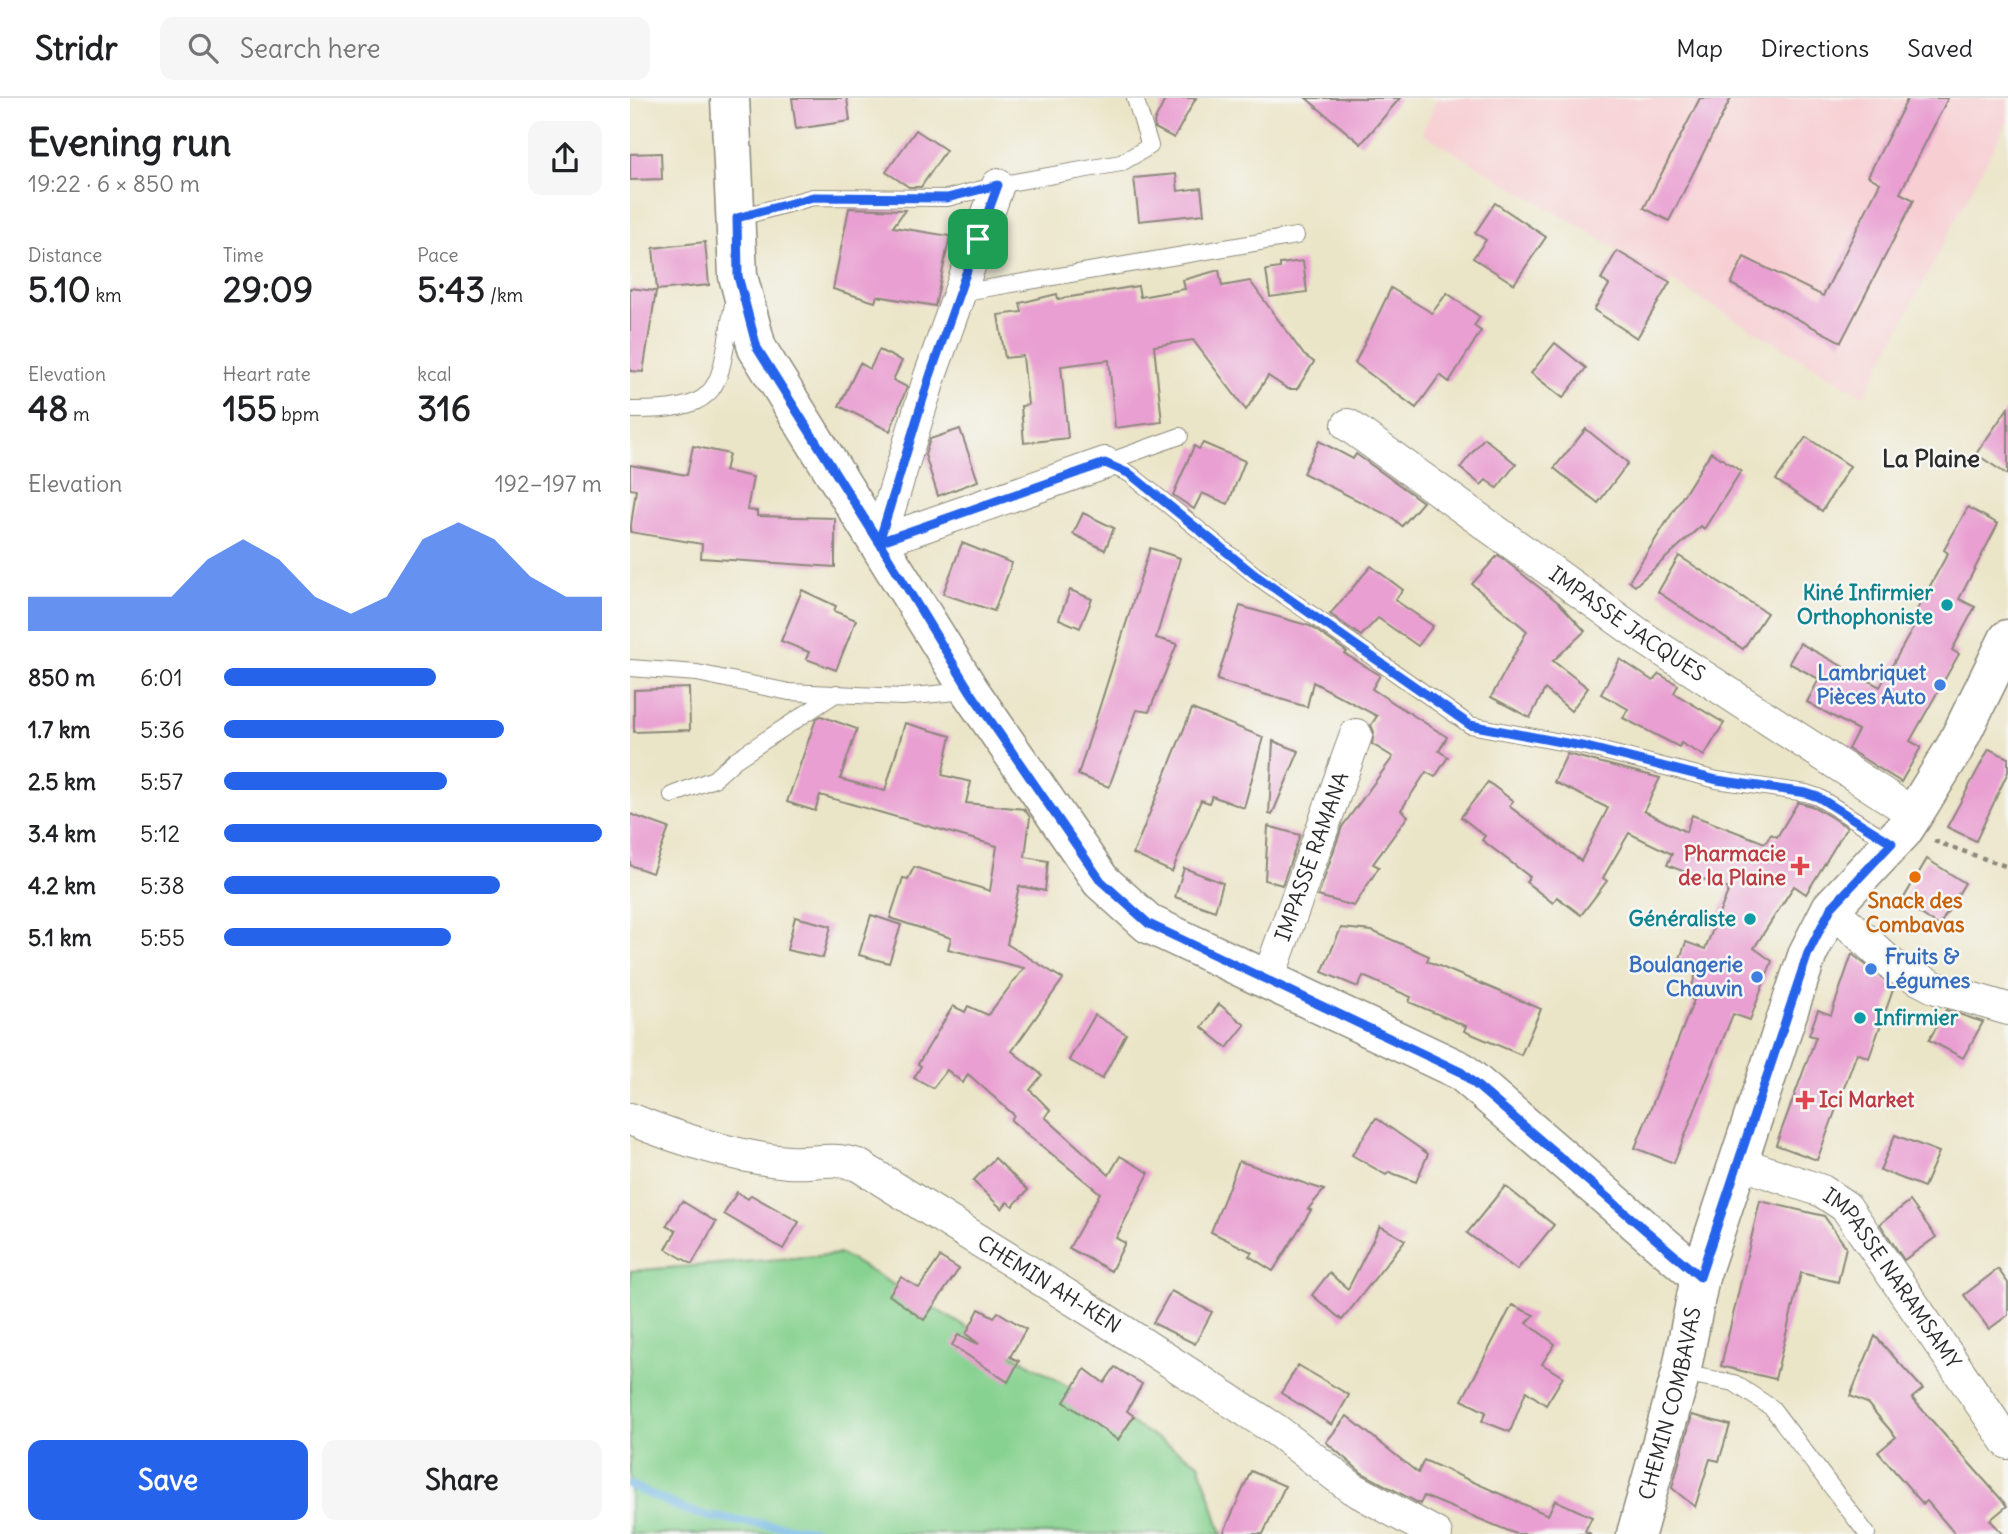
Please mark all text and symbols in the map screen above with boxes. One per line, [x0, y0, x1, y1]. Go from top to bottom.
search box [160, 17, 650, 80]
text: Stridr [35, 27, 118, 69]
icon: search [184, 29, 222, 67]
text: Search here [240, 32, 381, 65]
text: Map [1676, 33, 1723, 63]
text: Directions [1761, 33, 1869, 63]
text: Saved [1907, 33, 1973, 63]
text: Evening run [28, 119, 231, 166]
button: share [528, 121, 602, 195]
text: 19:22 · 6 × 850 m [28, 169, 200, 198]
pin [948, 209, 1008, 269]
icon: arrive [959, 220, 997, 258]
text: Distance [28, 243, 102, 267]
text: Time [223, 243, 264, 267]
text: Pace [417, 243, 459, 267]
text: 5.10 [28, 267, 91, 311]
text: 29:09 [223, 267, 313, 311]
text: 5:43 [417, 267, 485, 311]
text: km [91, 283, 122, 307]
text: /km [485, 283, 523, 307]
text: Elevation [28, 362, 106, 386]
text: Heart rate [223, 362, 311, 386]
text: kcal [417, 362, 452, 386]
text: 48 [28, 386, 68, 430]
text: 155 [223, 386, 277, 430]
text: 316 [417, 386, 471, 430]
text: m [68, 402, 90, 426]
text: bpm [277, 402, 319, 426]
district label: La Plaine [1882, 443, 1980, 473]
text: Elevation [28, 469, 122, 498]
text: 192–197 m [495, 469, 602, 498]
street label: IMPASSE JACQUES [1544, 560, 1711, 687]
place label: Kiné Infirmier Orthophoniste [1797, 579, 1933, 630]
marker: Kiné Infirmier Orthophoniste [1939, 597, 1955, 613]
place label: Lambriquet Pièces Auto [1817, 659, 1927, 710]
text: 850 m [28, 663, 95, 692]
text: 6:01 [140, 663, 183, 692]
marker: Lambriquet Pièces Auto [1932, 677, 1948, 693]
text: 1.7 km [28, 715, 91, 744]
text: 5:36 [140, 715, 185, 744]
text: 2.5 km [28, 767, 96, 796]
text: 5:57 [140, 767, 183, 796]
street label: IMPASSE RAMANA [1269, 768, 1355, 945]
text: 3.4 km [28, 819, 96, 848]
text: 5:12 [140, 819, 180, 848]
place label: Pharmacie de la Plaine [1678, 840, 1786, 891]
marker: Pharmacie de la Plaine [1792, 858, 1808, 874]
marker: Snack des Combavas [1907, 869, 1923, 885]
text: 4.2 km [28, 871, 96, 900]
text: 5:38 [140, 871, 185, 900]
place label: Snack des Combavas [1865, 887, 1965, 938]
place label: Généraliste [1629, 905, 1736, 932]
marker: Généraliste [1742, 911, 1758, 927]
text: 5.1 km [28, 923, 92, 952]
text: 5:55 [140, 923, 185, 952]
place label: Fruits & Légumes [1885, 943, 1971, 994]
place label: Boulangerie Chauvin [1629, 951, 1743, 1002]
marker: Fruits & Légumes [1863, 961, 1879, 977]
marker: Boulangerie Chauvin [1749, 969, 1765, 985]
place label: Infirmier [1874, 1004, 1959, 1031]
marker: Infirmier [1852, 1010, 1868, 1026]
place label: Ici Market [1819, 1086, 1915, 1113]
marker: Ici Market [1797, 1092, 1813, 1108]
street label: IMPASSE NARAMSAMY [1818, 1182, 1967, 1374]
street label: CHEMIN AH-KEN [973, 1229, 1126, 1339]
street label: CHEMIN COMBAVAS [1632, 1305, 1707, 1503]
button: Save [28, 1440, 308, 1520]
button: Share [322, 1440, 602, 1520]

